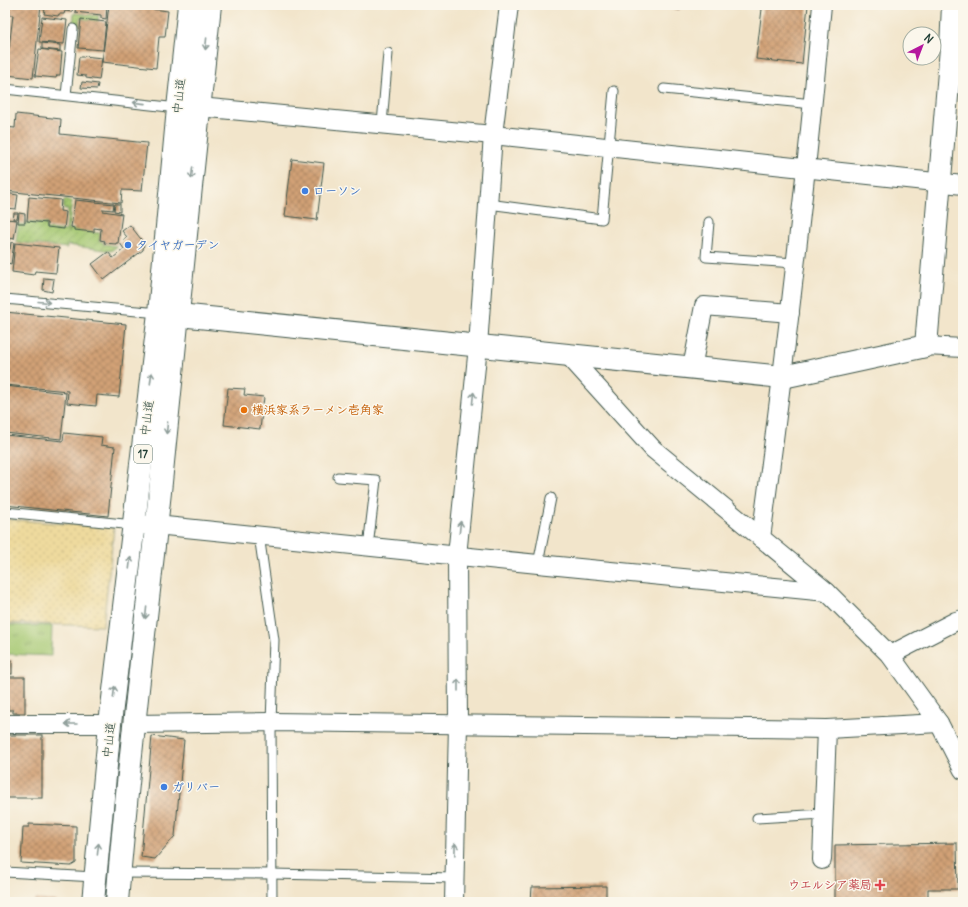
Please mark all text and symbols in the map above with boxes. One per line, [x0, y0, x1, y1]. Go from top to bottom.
north arrow [902, 26, 942, 66]
text: N [921, 31, 936, 46]
one-way arrow [202, 37, 209, 50]
street label: 中山道 [169, 77, 188, 115]
one-way arrow [133, 100, 146, 107]
one-way arrow [188, 166, 196, 179]
place label: ローソン [313, 183, 361, 198]
marker: ローソン [300, 186, 310, 196]
place label: タイヤガーデン [136, 237, 220, 252]
marker: タイヤガーデン [123, 240, 133, 250]
one-way arrow [37, 299, 50, 306]
one-way arrow [148, 372, 155, 385]
one-way arrow [469, 391, 477, 404]
street label: 中山道 [137, 399, 156, 437]
place label: 横浜家系ラーメン壱角家 [252, 402, 384, 417]
marker: 横浜家系ラーメン壱角家 [239, 405, 249, 415]
one-way arrow [163, 421, 170, 434]
road number: 17 [134, 445, 152, 463]
one-way arrow [456, 521, 464, 534]
one-way arrow [126, 557, 134, 570]
one-way arrow [143, 606, 150, 619]
one-way arrow [454, 679, 462, 692]
one-way arrow [110, 686, 118, 699]
one-way arrow [65, 720, 78, 728]
street label: 中山道 [99, 721, 118, 759]
place label: ガリバー [172, 779, 220, 794]
marker: ガリバー [159, 782, 169, 792]
one-way arrow [94, 843, 101, 856]
one-way arrow [451, 843, 459, 856]
place label: ウエルシア薬局 [788, 877, 872, 892]
marker: ウエルシア薬局 [875, 880, 885, 890]

